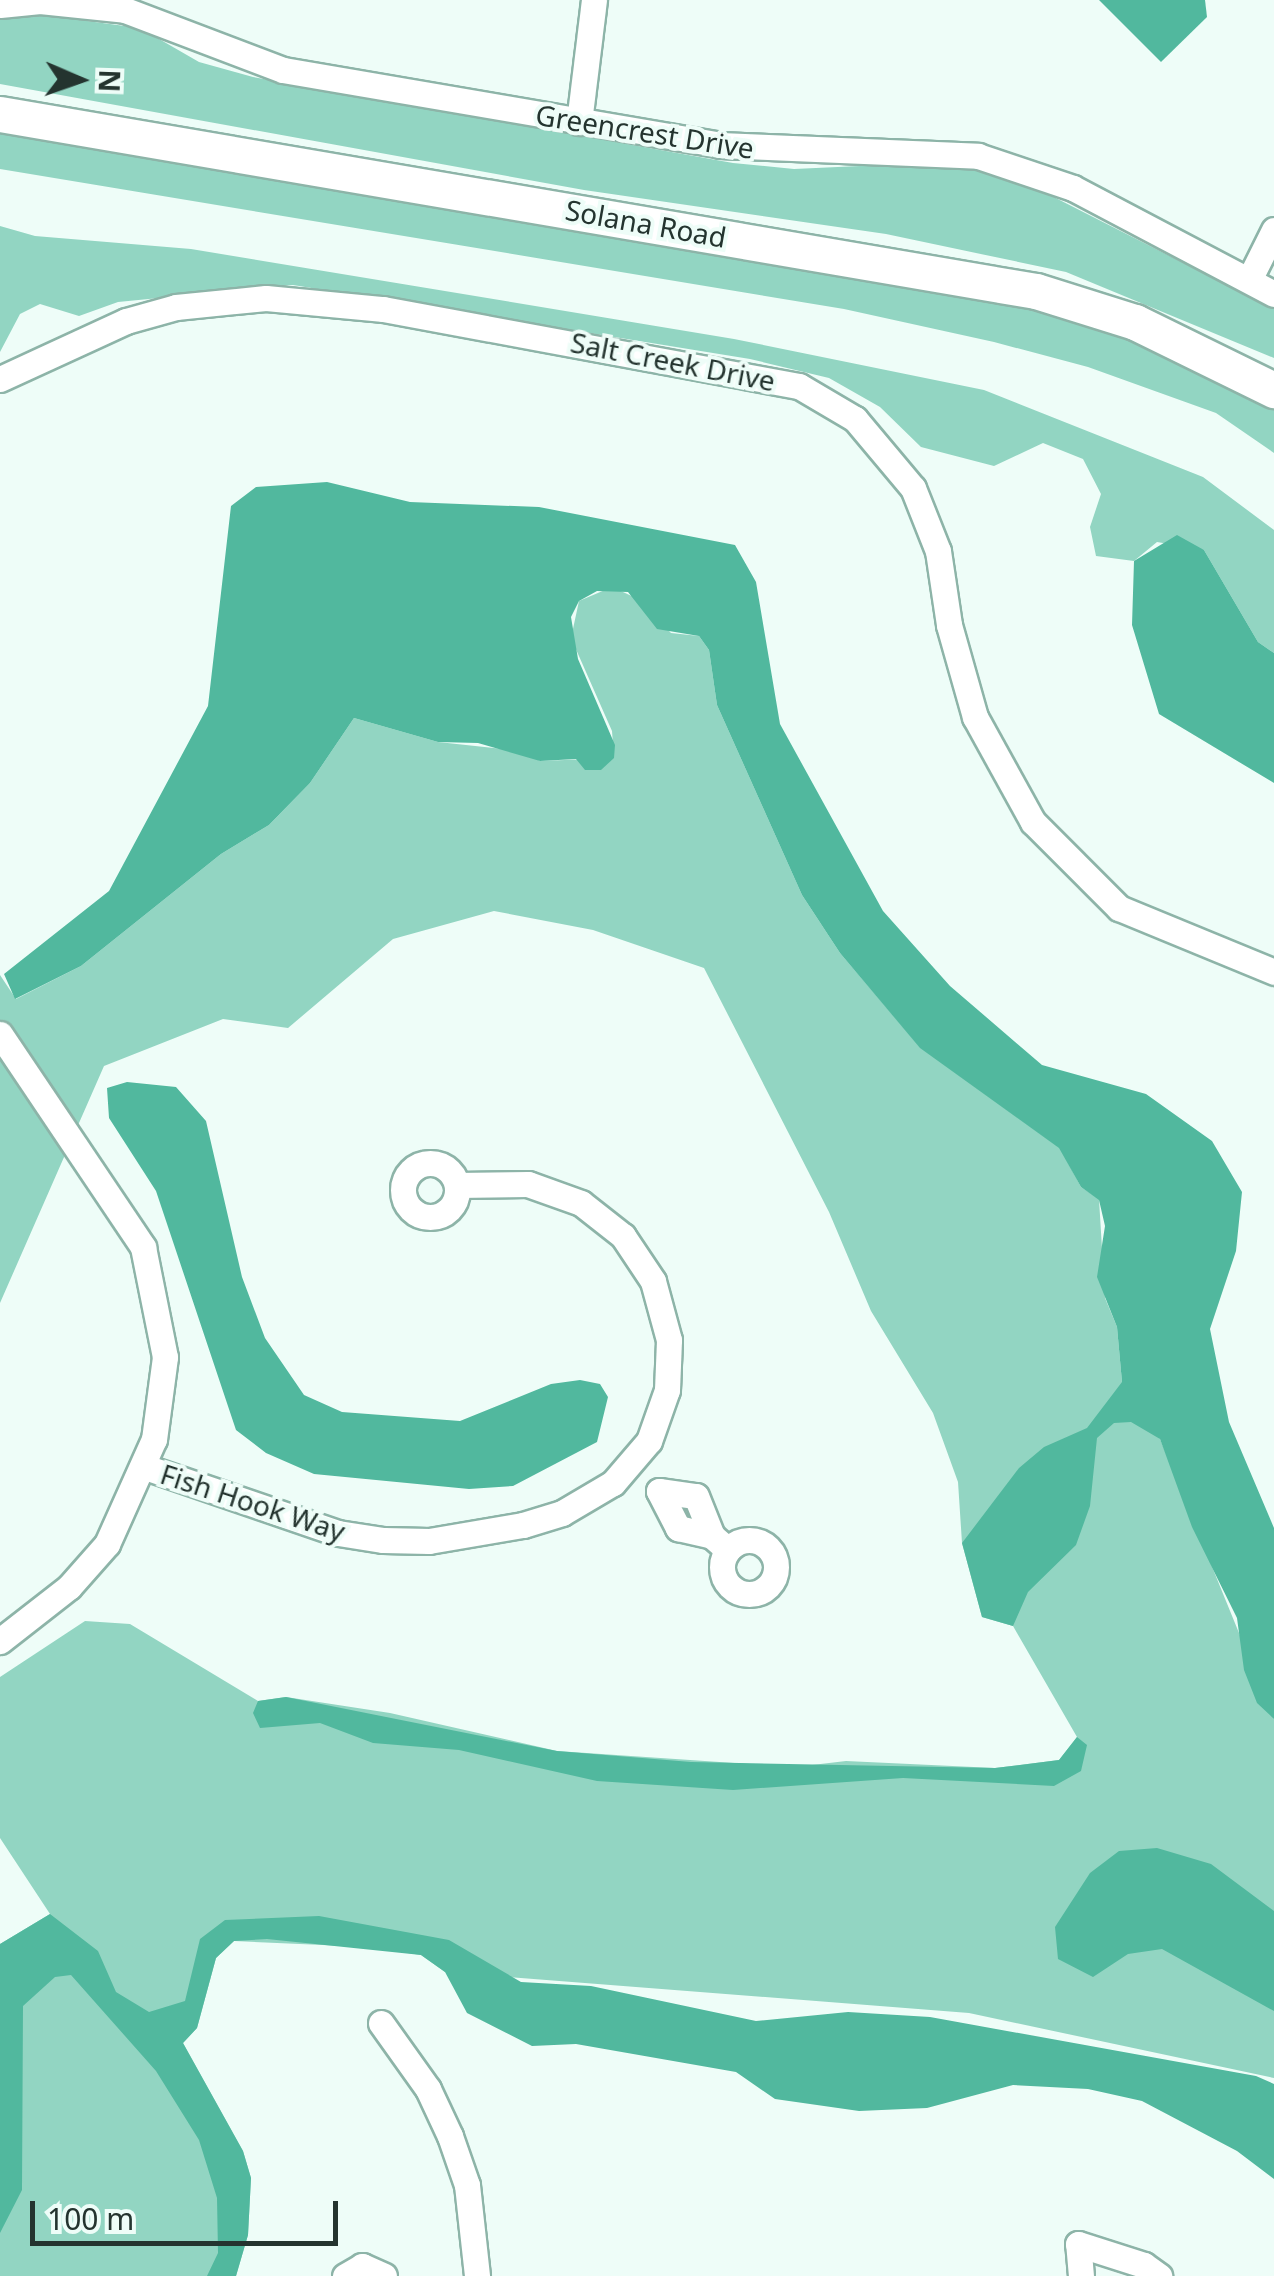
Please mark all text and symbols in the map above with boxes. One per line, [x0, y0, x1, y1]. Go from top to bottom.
north arrow [30, 30, 130, 130]
text: N [91, 69, 129, 93]
street label: Greencrest Drive [533, 97, 757, 165]
street label: Solana Road [563, 192, 729, 254]
street label: Salt Creek Drive [568, 325, 778, 397]
street label: Fish Hook Way [156, 1456, 350, 1548]
scale bar [35, 2181, 342, 2243]
text: 100 m [47, 2198, 134, 2239]

